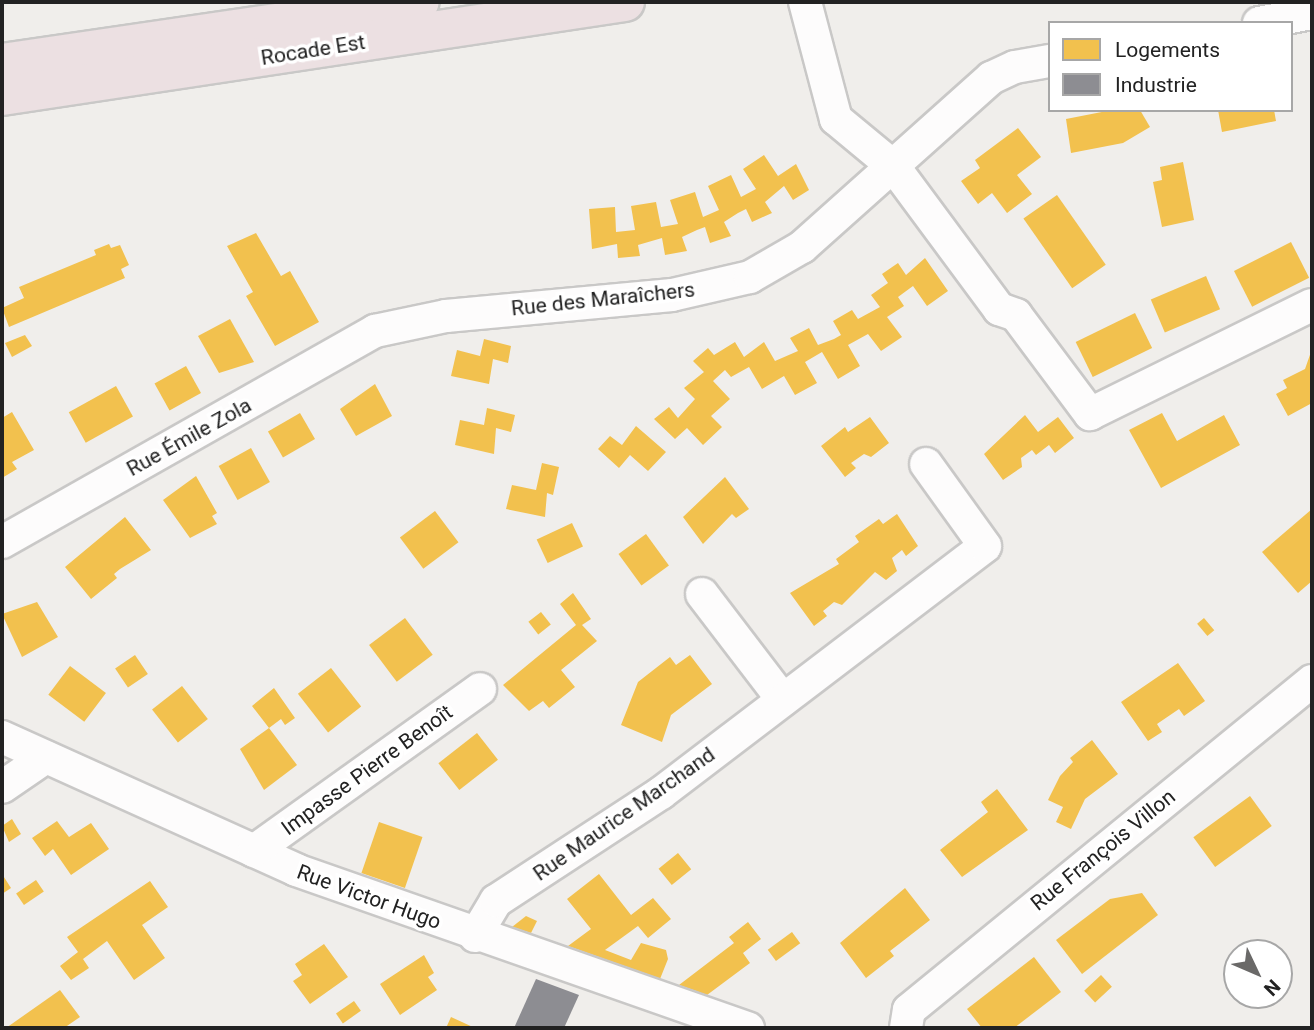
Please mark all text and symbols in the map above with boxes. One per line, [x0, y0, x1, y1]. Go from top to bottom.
legend [1048, 21, 1293, 112]
street label: Rocade Est [259, 29, 367, 71]
text: Logements [1115, 38, 1220, 62]
text: Industrie [1115, 73, 1197, 97]
street label: Rue des Maraîchers [510, 277, 696, 321]
street label: Rue Émile Zola [122, 392, 256, 482]
street label: Impasse Pierre Benoît [277, 700, 457, 840]
street label: Rue Maurice Marchand [528, 742, 720, 886]
street label: Rue François Villon [1026, 784, 1180, 916]
street label: Rue Victor Hugo [293, 859, 445, 935]
north arrow [1223, 939, 1293, 1009]
text: N [1259, 975, 1285, 1000]

